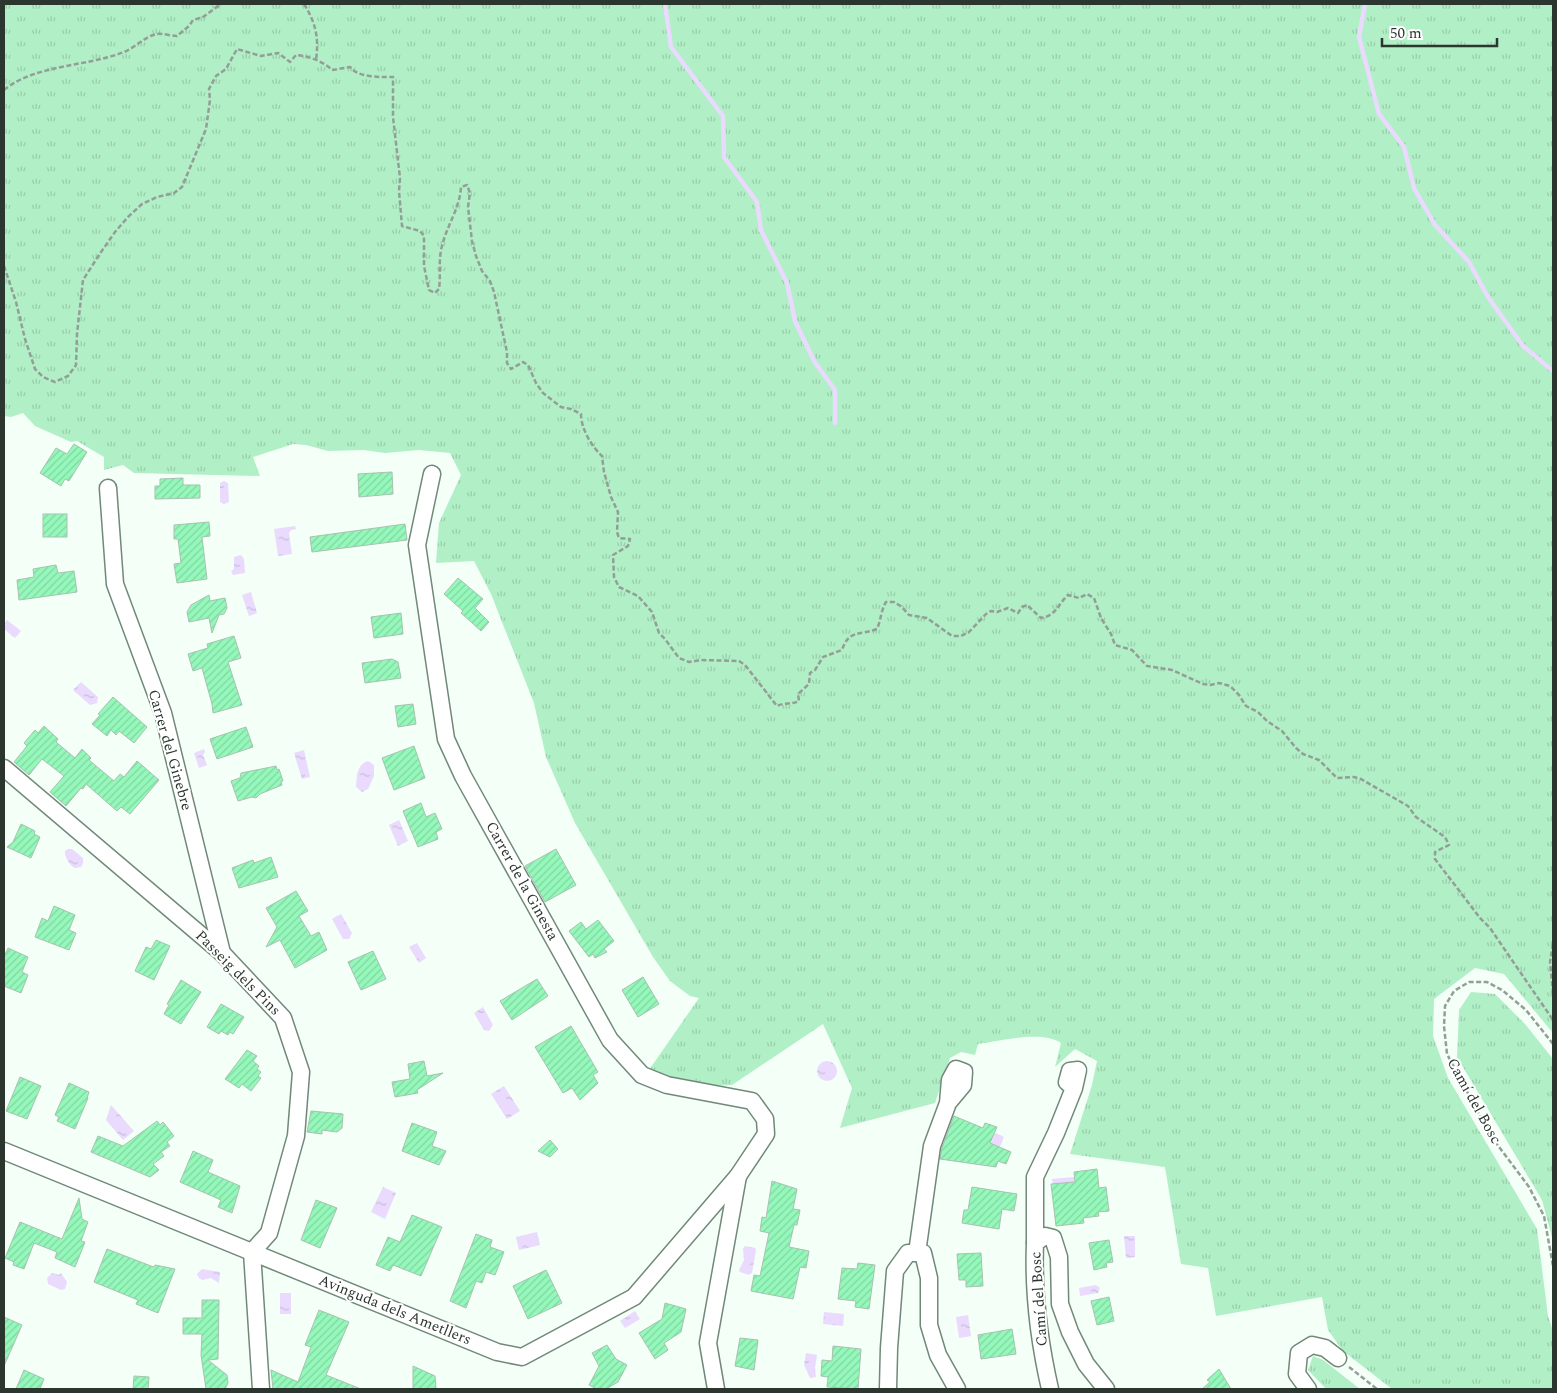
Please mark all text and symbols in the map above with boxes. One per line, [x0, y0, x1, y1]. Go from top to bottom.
scale bar [1382, 15, 1497, 47]
text: 50 m [1390, 22, 1422, 45]
street label: Carrer del Ginebre [142, 687, 198, 813]
street label: Carrer de la Ginesta [480, 817, 565, 945]
street label: Passeig dels Pins [190, 925, 286, 1021]
street label: Camí del Bosc [1441, 1054, 1507, 1148]
street label: Camí del Bosc [1024, 1251, 1054, 1347]
street label: Avinguda dels Ametllers [315, 1269, 475, 1351]

